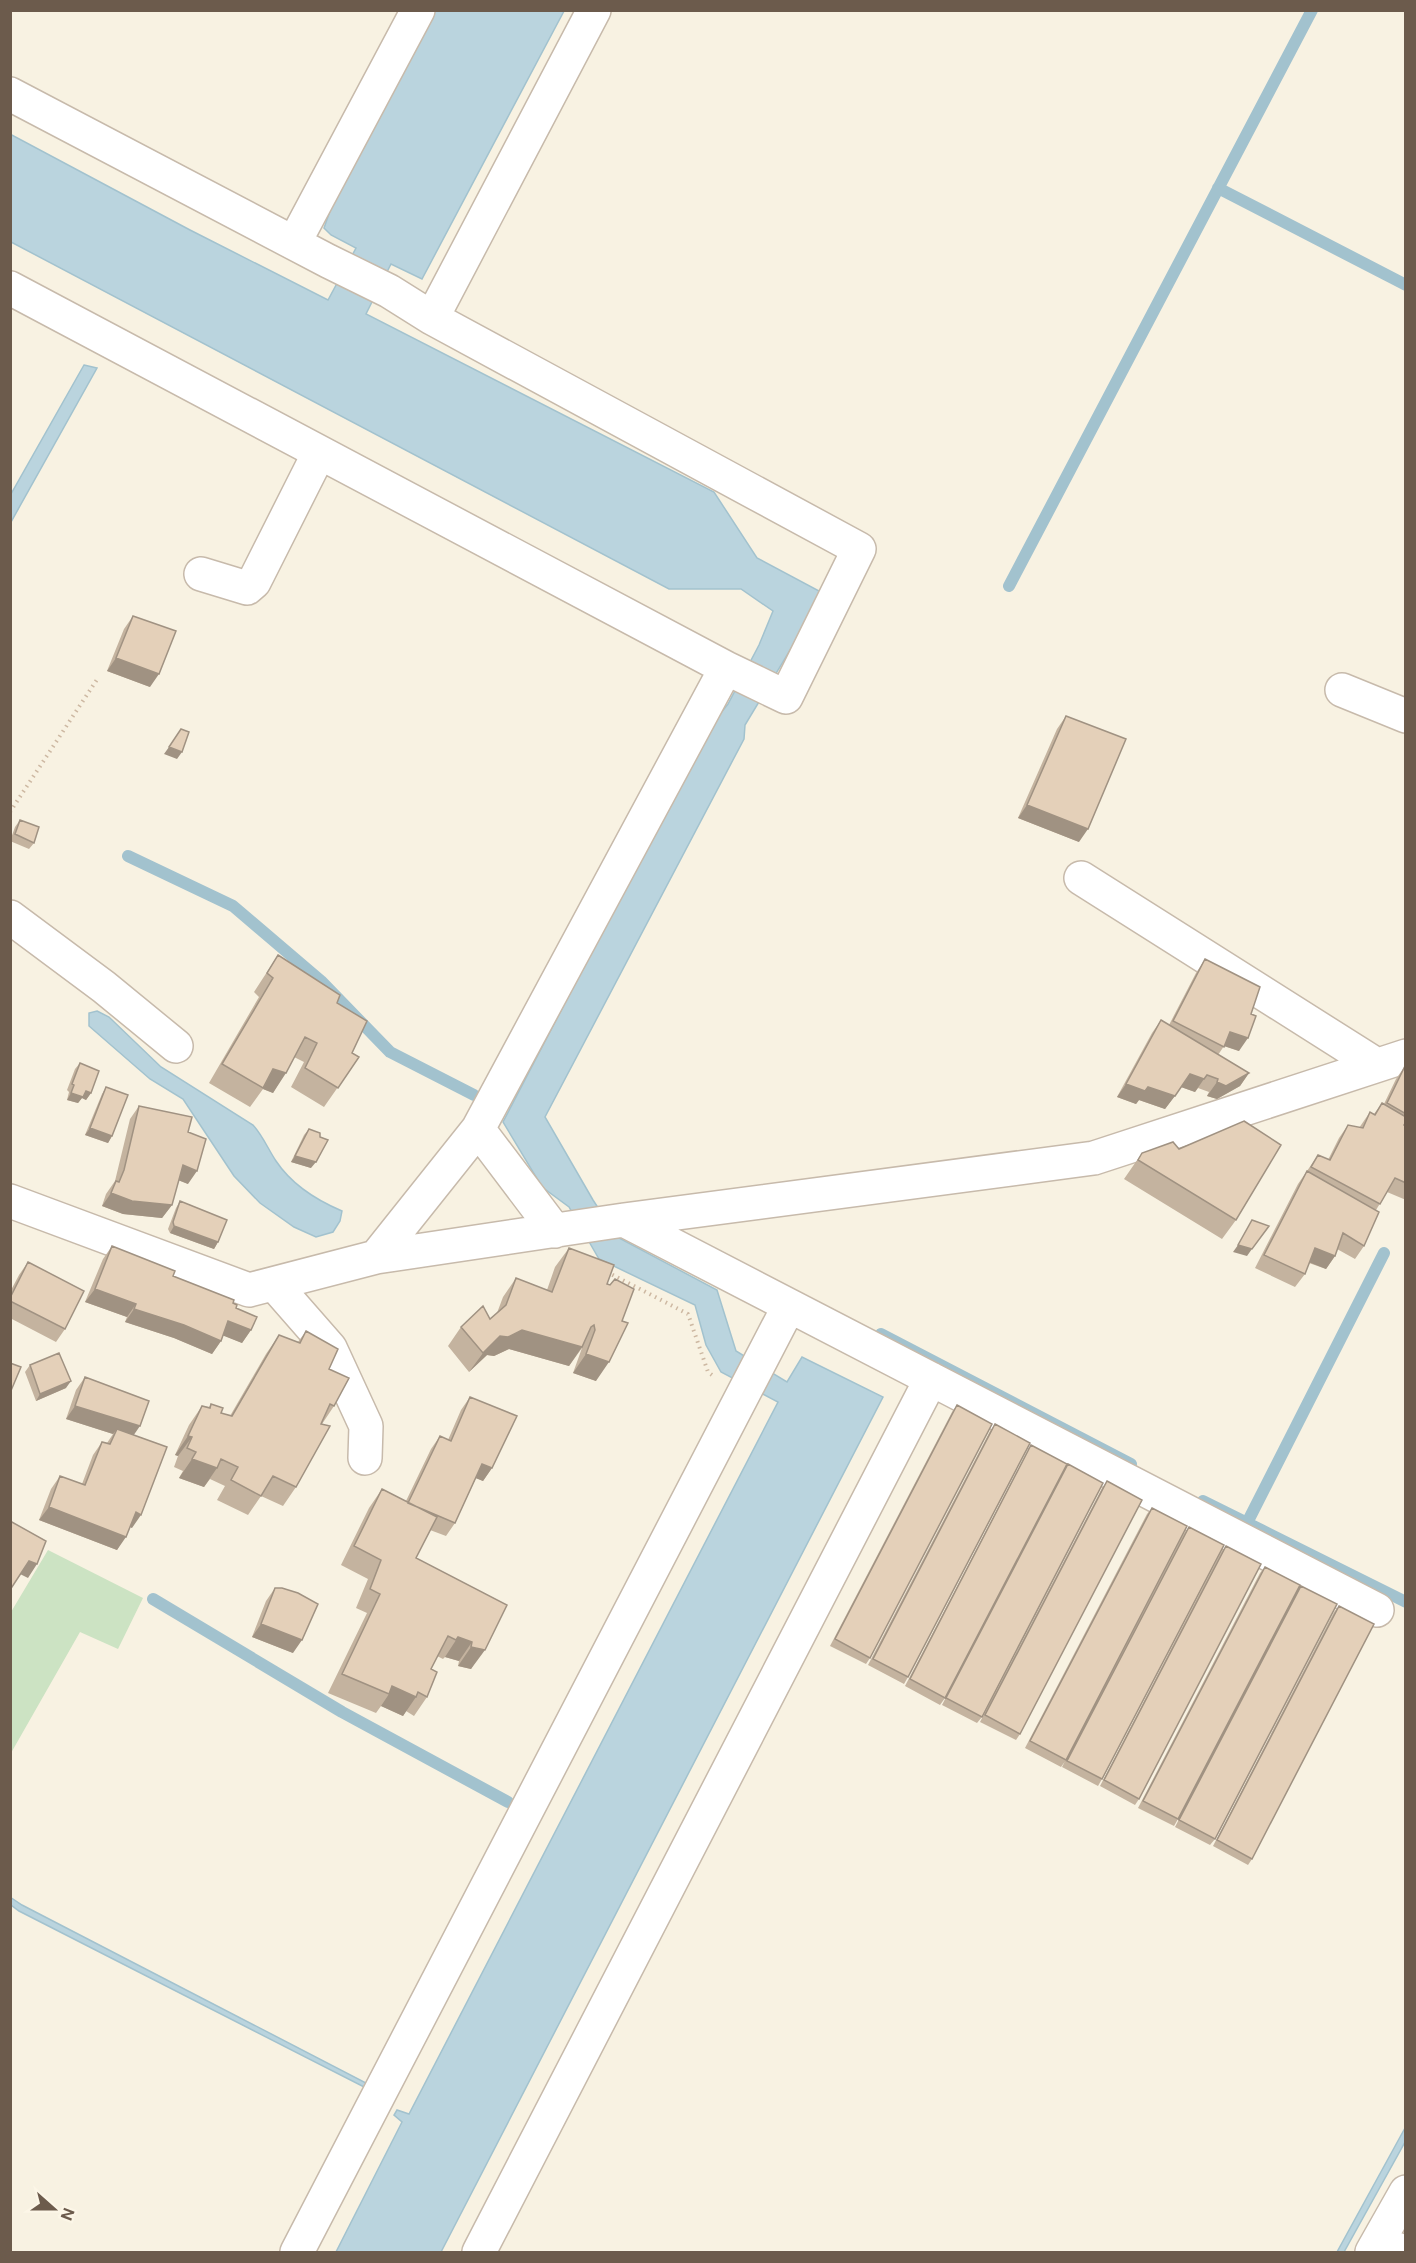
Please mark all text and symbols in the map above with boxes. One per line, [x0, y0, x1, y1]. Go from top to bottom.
north arrow [24, 2179, 84, 2239]
text: N [56, 2205, 79, 2223]

